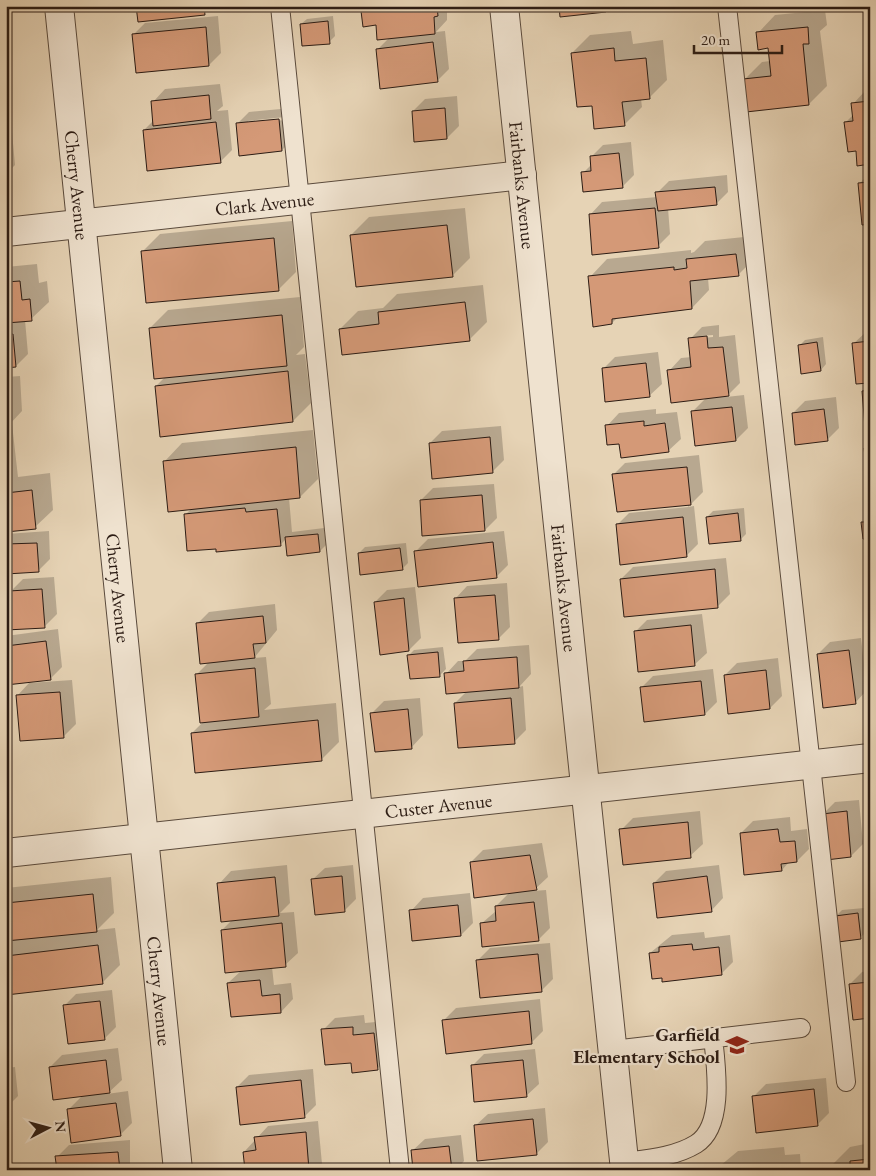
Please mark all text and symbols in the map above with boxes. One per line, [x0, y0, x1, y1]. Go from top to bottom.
scale bar [694, 22, 781, 54]
text: 20 m [701, 30, 730, 49]
street label: Fairbanks Avenue [504, 120, 542, 250]
street label: Cherry Avenue [59, 129, 95, 241]
street label: Clark Avenue [214, 186, 315, 221]
street label: Fairbanks Avenue [545, 523, 584, 653]
street label: Cherry Avenue [100, 532, 137, 644]
street label: Custer Avenue [383, 787, 493, 824]
street label: Cherry Avenue [142, 935, 178, 1047]
place label: Garfield Elementary School [573, 1022, 721, 1069]
school or university icon: Garfield Elementary School [724, 1032, 750, 1058]
north arrow [22, 1104, 72, 1154]
text: N [51, 1120, 71, 1134]

